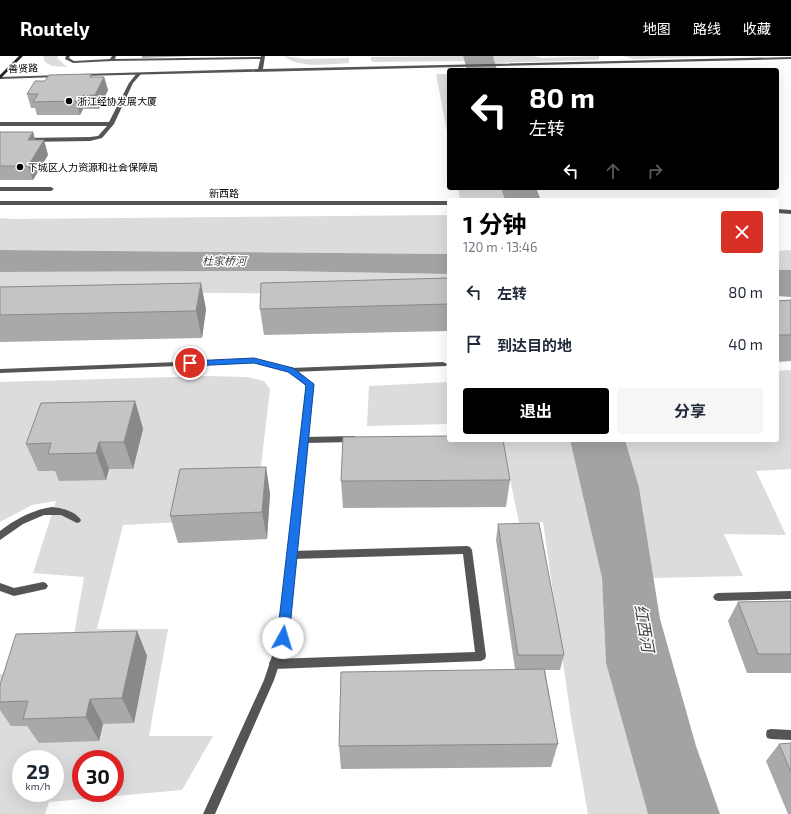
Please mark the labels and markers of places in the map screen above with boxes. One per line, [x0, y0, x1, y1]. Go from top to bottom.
place label: 浙江经协发展大厦 [77, 95, 157, 107]
marker: 浙江经协发展大厦 [64, 96, 74, 106]
place label: 下城区人力资源和社会保障局 [28, 161, 158, 173]
marker: 下城区人力资源和社会保障局 [15, 162, 25, 172]
pin [173, 346, 207, 380]

